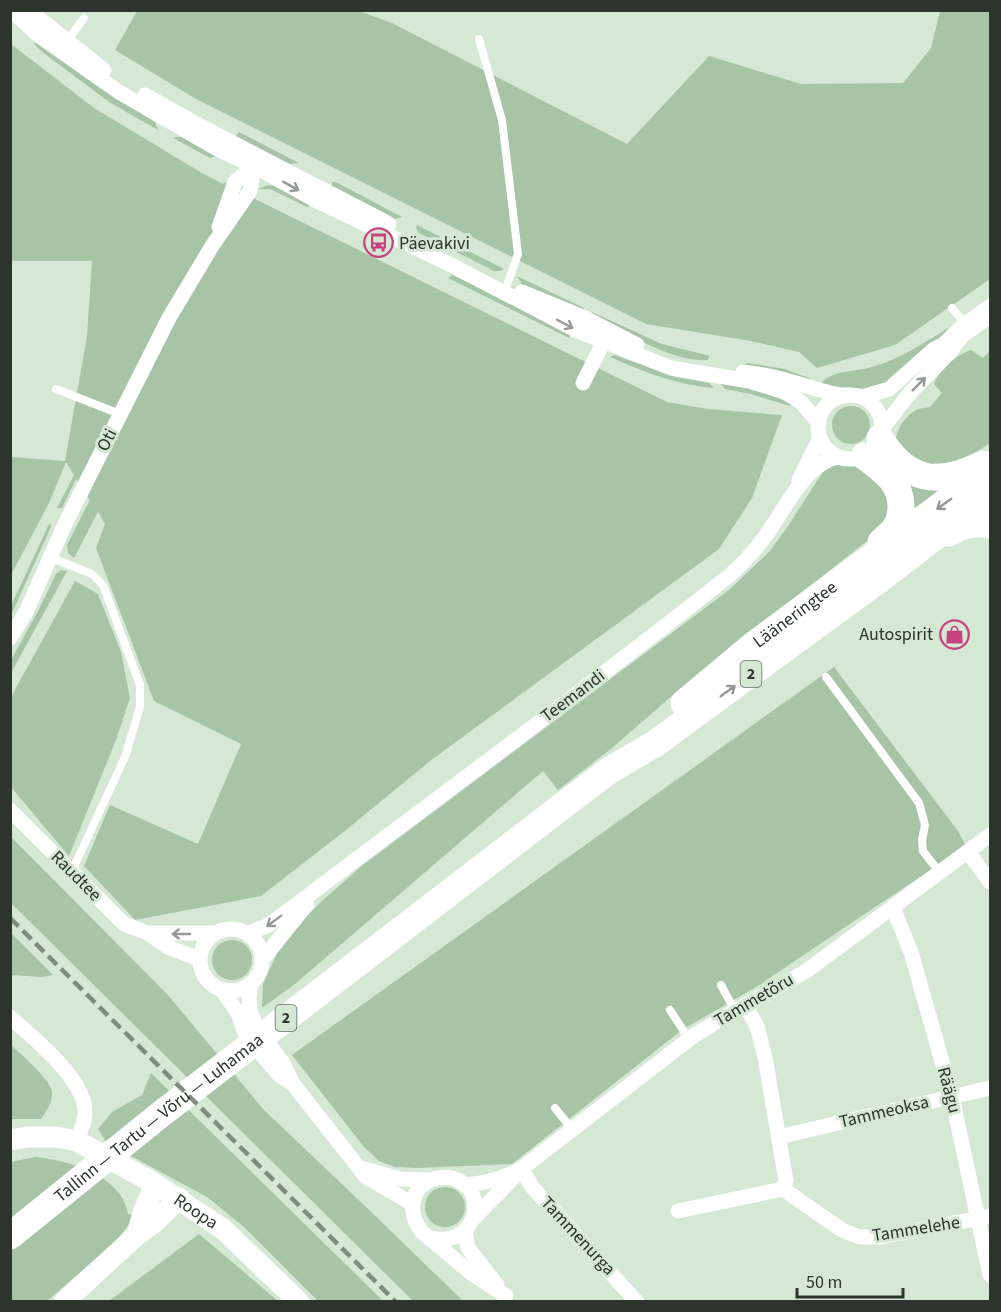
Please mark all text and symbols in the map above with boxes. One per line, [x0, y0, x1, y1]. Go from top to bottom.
one-way arrow [282, 181, 299, 193]
bus stop icon: Päevakivi [362, 227, 394, 259]
place label: Päevakivi [399, 231, 470, 256]
one-way arrow [556, 319, 574, 331]
one-way arrow [911, 376, 926, 391]
street label: Oti [91, 424, 123, 456]
one-way arrow [936, 498, 952, 510]
street label: Lääneringtee [748, 575, 842, 654]
shop icon: Autospirit [938, 618, 970, 650]
place label: Autospirit [859, 622, 933, 647]
road number: 2 [740, 661, 762, 687]
street label: Teemandi [536, 664, 610, 728]
one-way arrow [720, 684, 736, 697]
street label: Raudtee [45, 845, 107, 907]
one-way arrow [266, 914, 282, 927]
one-way arrow [172, 928, 192, 940]
street label: Tammetõru [710, 967, 798, 1033]
road number: 2 [276, 1005, 296, 1031]
street label: Tallinn — Tartu — Võru — Luhamaa [49, 1027, 269, 1208]
street label: Räägu [931, 1064, 967, 1116]
street label: Tammeoksa [837, 1090, 931, 1134]
street label: Roopa [169, 1187, 223, 1235]
street label: Tammenurga [535, 1191, 621, 1281]
street label: Tammelehe [870, 1210, 962, 1248]
scale bar [797, 1261, 904, 1299]
text: 50 m [806, 1270, 842, 1295]

